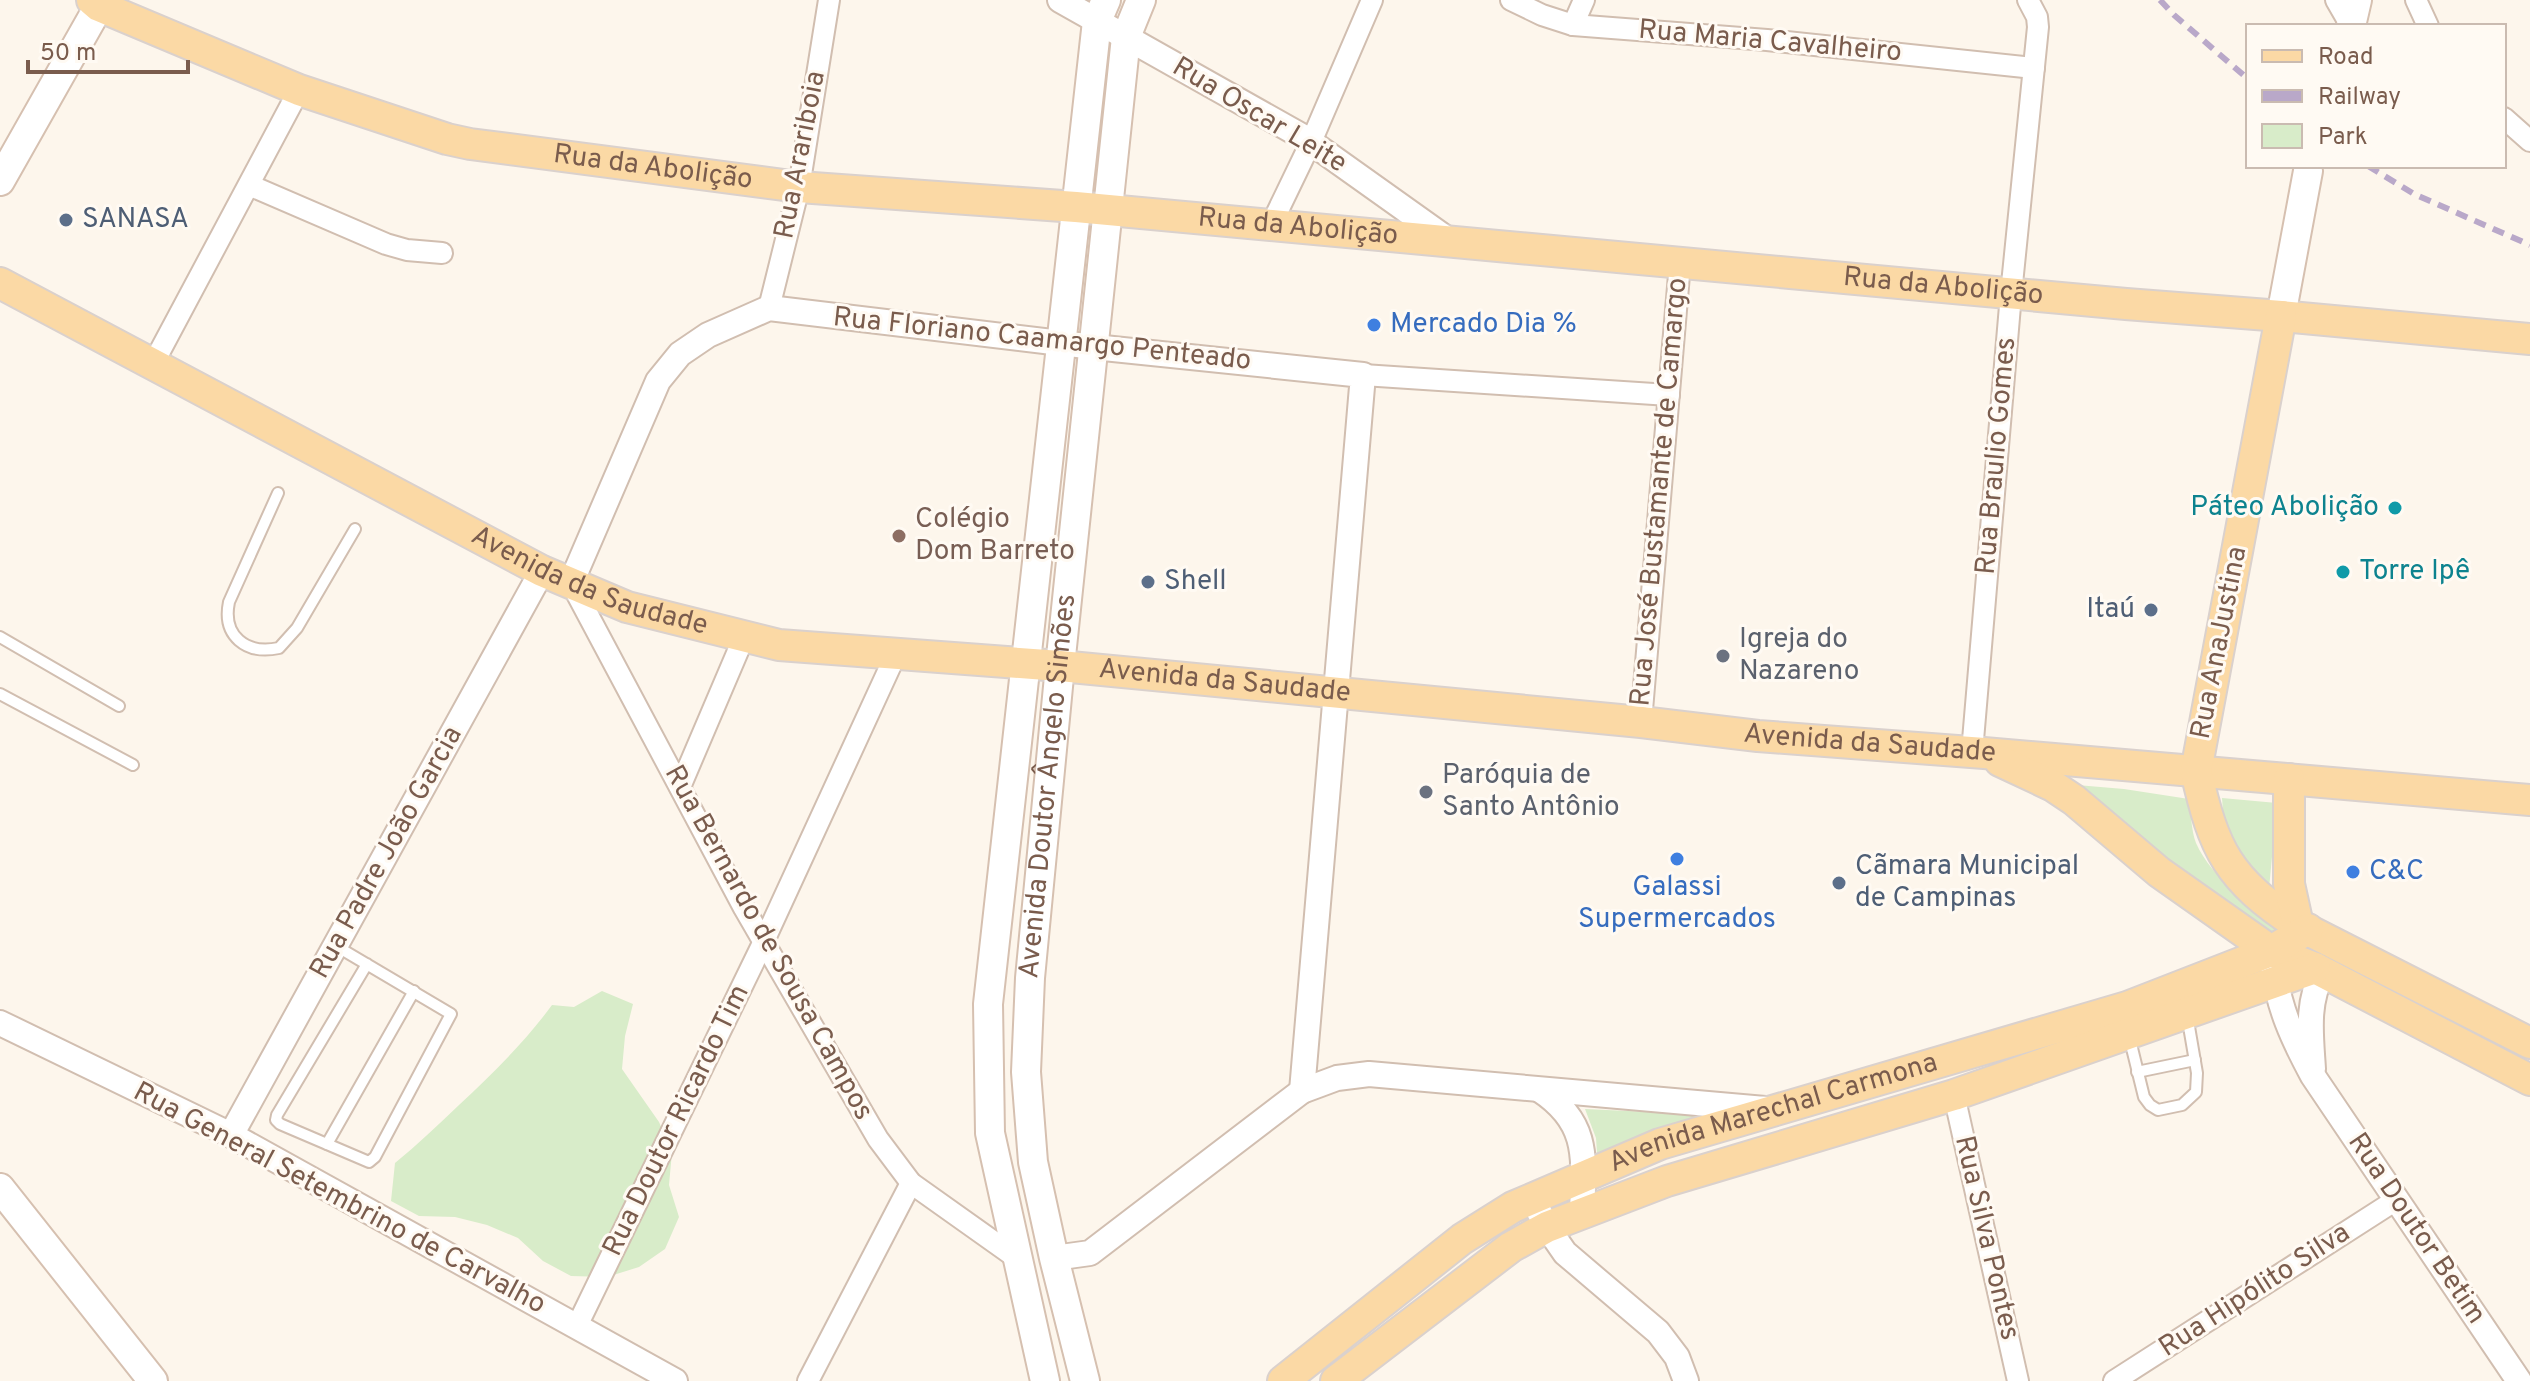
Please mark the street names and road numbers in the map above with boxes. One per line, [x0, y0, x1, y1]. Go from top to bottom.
street label: Rua Maria Cavalheiro [1637, 13, 1903, 71]
street label: Rua Oscar Leite [1165, 50, 1353, 182]
street label: Rua Arariboia [767, 68, 835, 242]
street label: Rua da Abolição [551, 137, 755, 199]
street label: Rua da Abolição [1196, 200, 1400, 255]
street label: Rua da Abolição [1842, 260, 2045, 314]
street label: Rua José Bustamante de Camargo [1623, 276, 1697, 708]
street label: Rua Floriano Caamargo Penteado [831, 300, 1253, 380]
street label: Rua Braulio Gomes [1969, 336, 2025, 576]
street label: Avenida da Saudade [464, 518, 711, 644]
street label: Rua AnaJustina [2184, 544, 2256, 742]
street label: Avenida Doutor Ângelo Simões [1012, 592, 1085, 980]
street label: Avenida da Saudade [1097, 652, 1352, 712]
street label: Avenida da Saudade [1741, 716, 1997, 772]
street label: Rua Padre João Garcia [303, 720, 471, 986]
street label: Rua Bernardo de Sousa Campos [655, 759, 881, 1127]
street label: Rua Doutor Ricardo Tim [596, 979, 758, 1263]
street label: Avenida Marechal Carmona [1603, 1045, 1942, 1182]
street label: Rua General Setembrino de Carvalho [126, 1075, 552, 1323]
street label: Rua Doutor Betim [2339, 1126, 2493, 1332]
street label: Rua Silva Pontes [1945, 1132, 2027, 1344]
street label: Rua Hipólito Silva [2153, 1216, 2357, 1366]

